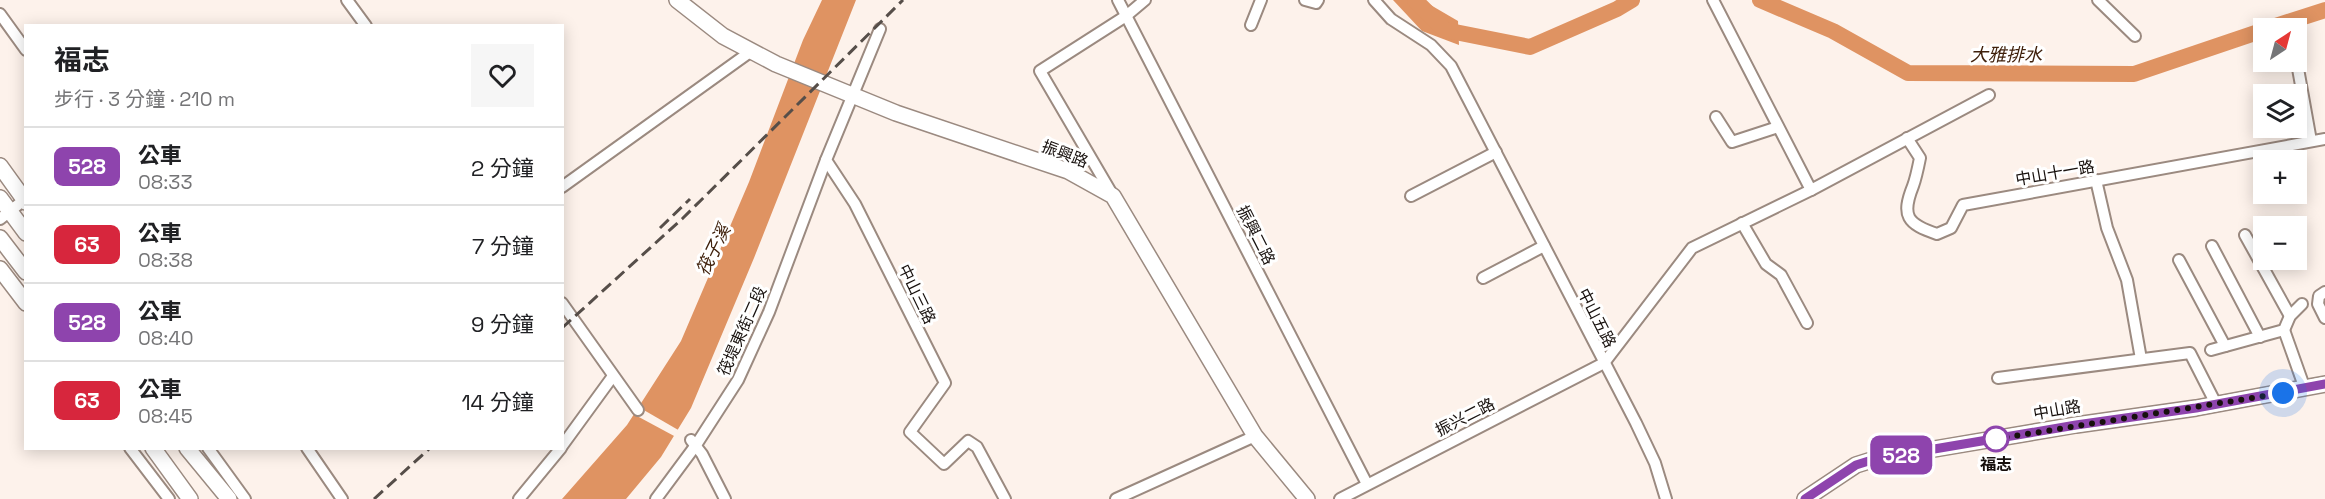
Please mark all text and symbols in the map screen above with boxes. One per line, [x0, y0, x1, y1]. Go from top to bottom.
north arrow [2253, 18, 2307, 72]
map controls [2253, 18, 2307, 270]
text: 福志 [54, 42, 110, 78]
water label: 大雅排水 [1970, 43, 2043, 66]
button: heart [471, 44, 534, 107]
button: layers [2253, 84, 2307, 138]
text: 步行 · 3 分鐘 · 210 m [54, 86, 235, 112]
street label: 振興路 [1039, 136, 1091, 172]
text: 公車 [138, 141, 182, 169]
button: + [2253, 150, 2307, 204]
text: 528 [68, 153, 106, 180]
text: 2 分鐘 [471, 154, 534, 182]
street label: 中山十一路 [2014, 156, 2096, 190]
text: 08:33 [138, 169, 193, 195]
street label: 振興二路 [1232, 202, 1280, 268]
button: − [2253, 216, 2307, 270]
water label: 筏子溪 [691, 218, 736, 279]
text: 公車 [138, 219, 182, 247]
text: 63 [74, 231, 100, 258]
text: 7 分鐘 [472, 232, 534, 260]
text: 08:38 [138, 247, 193, 273]
street label: 中山三路 [894, 261, 940, 327]
street label: 筏堤東街二段 [713, 283, 771, 379]
street label: 中山五路 [1573, 285, 1621, 351]
text: 公車 [138, 297, 182, 325]
text: 528 [68, 309, 106, 336]
text: 9 分鐘 [471, 310, 534, 338]
text: 08:40 [138, 325, 194, 351]
text: 公車 [138, 375, 182, 403]
your location [2268, 378, 2298, 408]
text: 63 [74, 387, 100, 414]
text: 14 分鐘 [461, 388, 534, 416]
street label: 振兴二路 [1432, 393, 1498, 441]
street label: 中山路 [2032, 395, 2082, 425]
text: 08:45 [138, 403, 193, 429]
marker: 福志 [1983, 426, 2009, 452]
line badge: 528 [1866, 436, 1936, 474]
text: 528 [1882, 442, 1920, 469]
place label: 福志 [1980, 454, 2012, 475]

